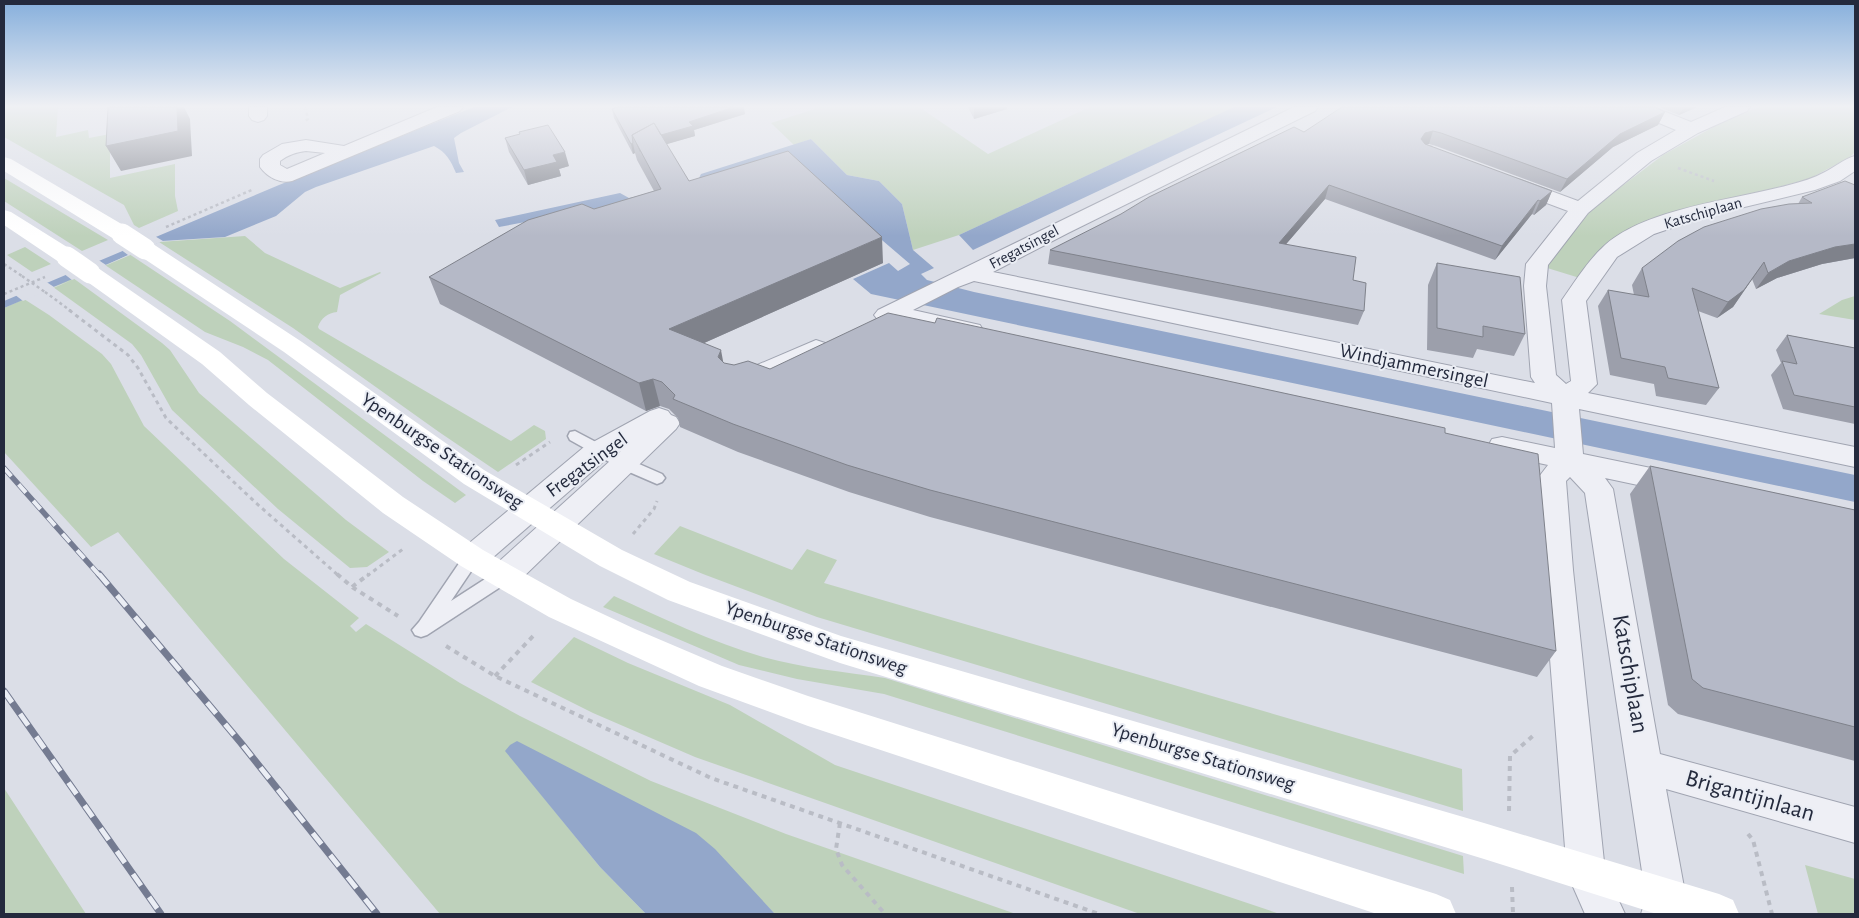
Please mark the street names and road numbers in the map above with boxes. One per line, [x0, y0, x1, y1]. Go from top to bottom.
street label: Katschiplaan [1662, 194, 1744, 232]
street label: Fregatsingel [987, 222, 1061, 272]
street label: Windjammersingel [1338, 340, 1490, 392]
street label: Ypenburgse Stationsweg [357, 389, 527, 513]
street label: Fregatsingel [543, 429, 631, 501]
street label: Ypenburgse Stationsweg [722, 597, 910, 679]
street label: Katschiplaan [1608, 613, 1652, 735]
street label: Ypenburgse Stationsweg [1109, 720, 1297, 795]
street label: Brigantijnlaan [1683, 766, 1817, 826]

